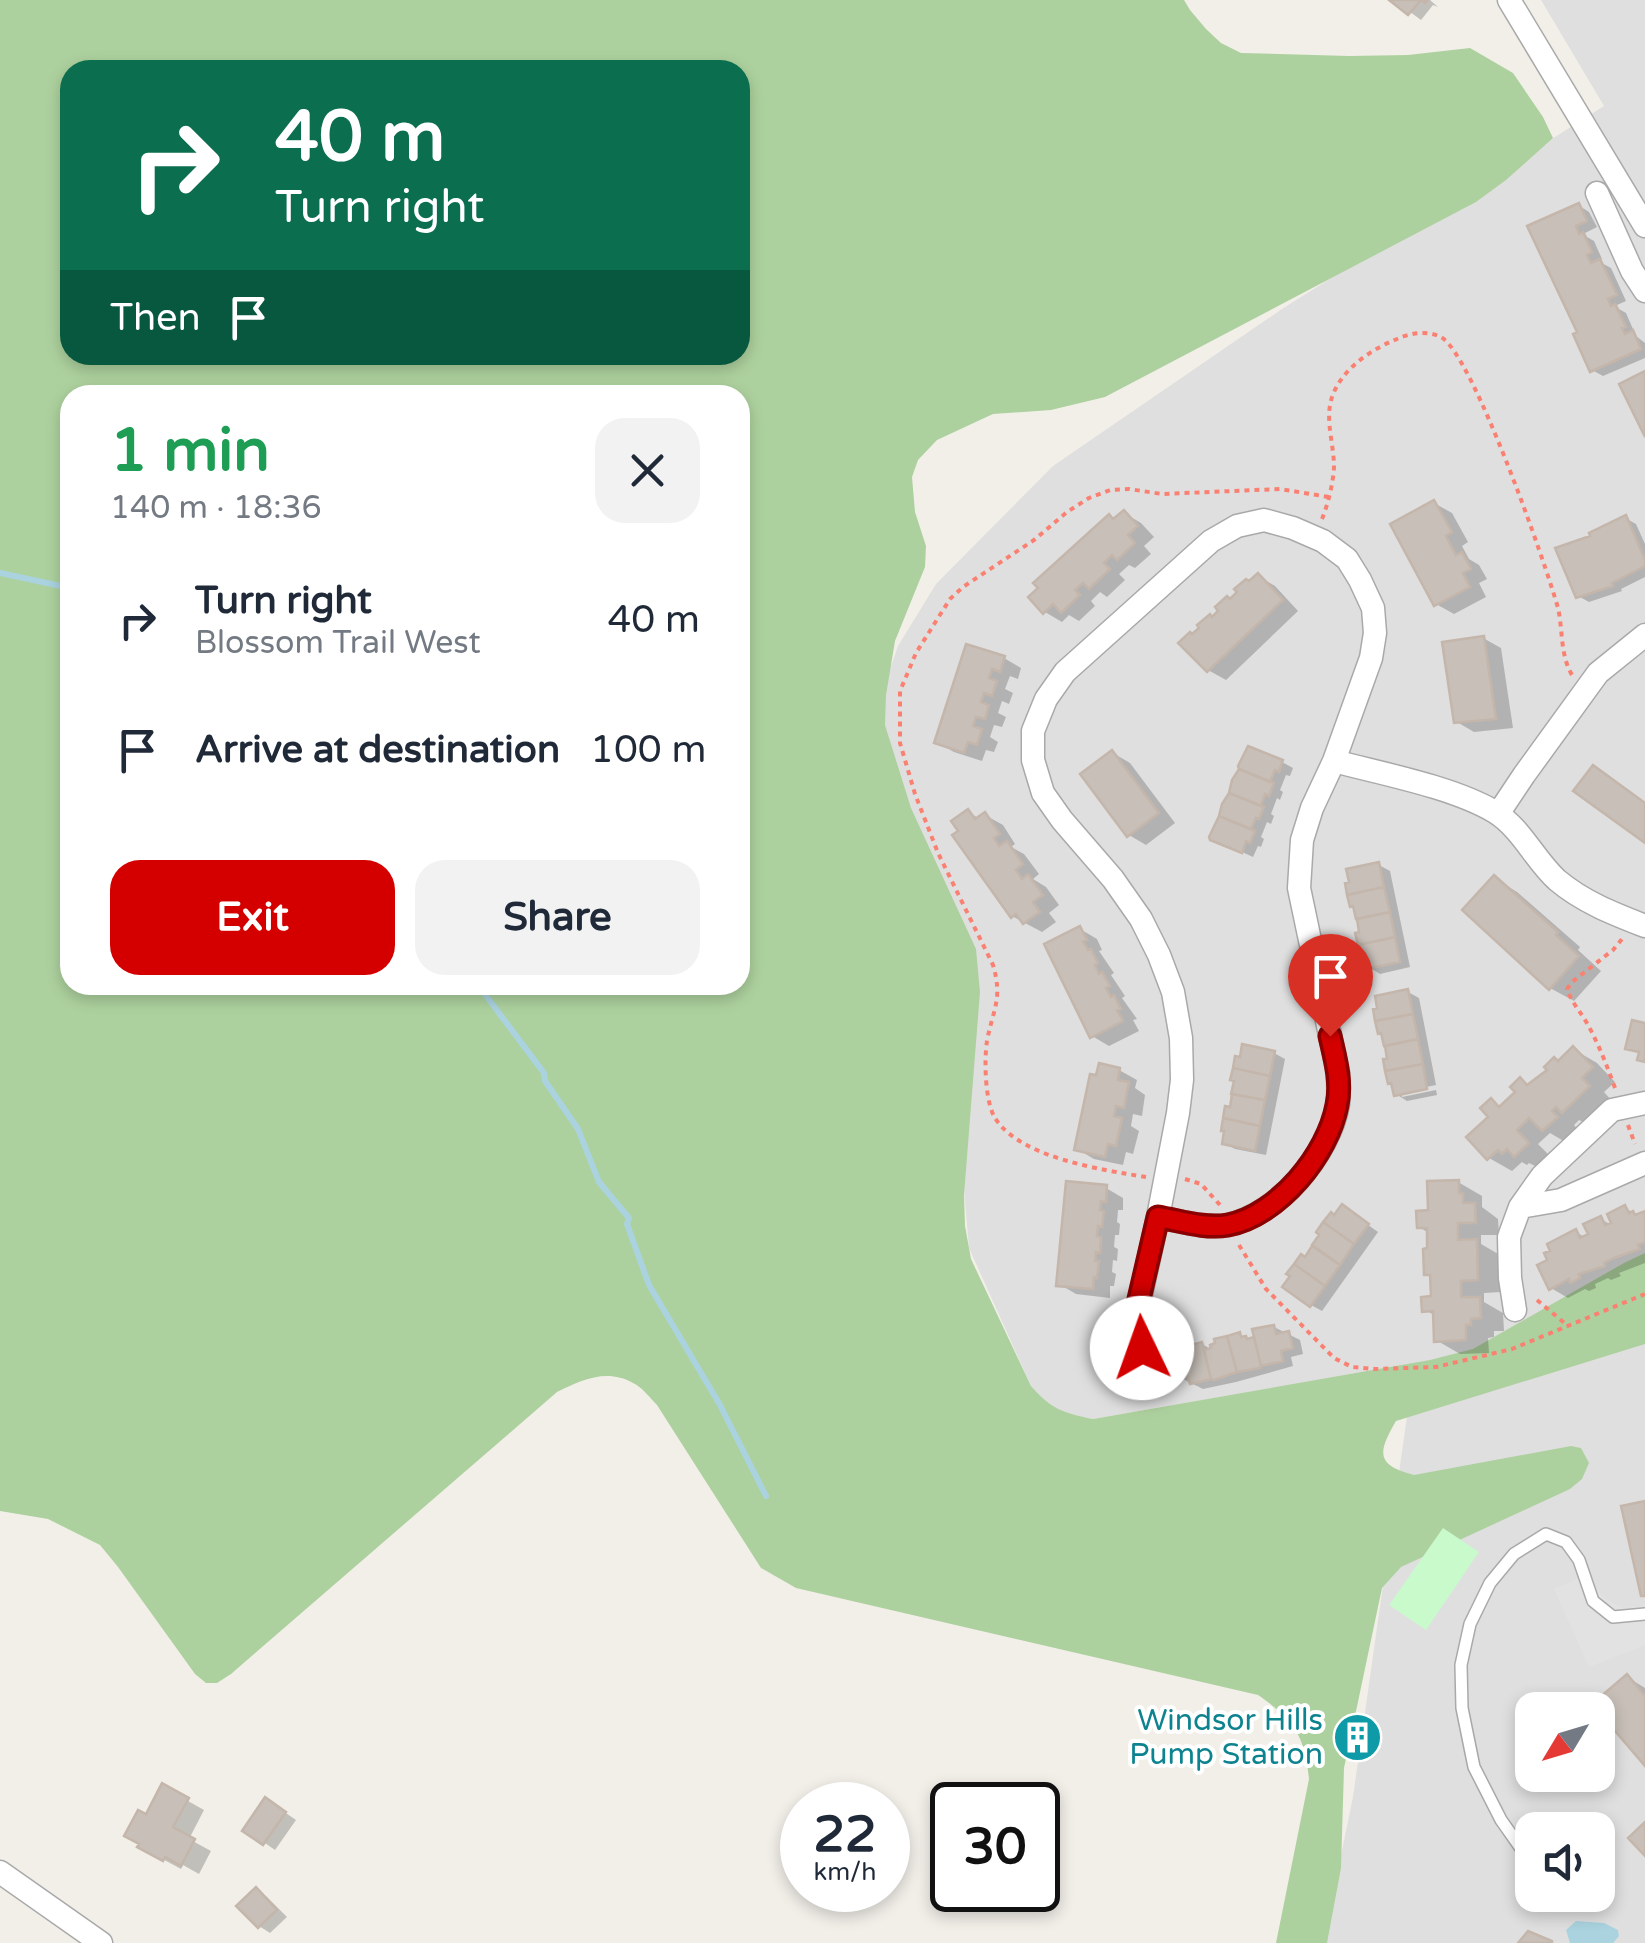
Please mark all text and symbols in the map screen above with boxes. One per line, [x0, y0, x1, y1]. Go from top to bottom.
text: 40 m [275, 96, 445, 180]
icon: right [110, 100, 240, 230]
text: Turn right [275, 181, 484, 235]
icon: arrive [221, 290, 276, 345]
text: Then [110, 295, 201, 341]
text: 1 min [110, 415, 270, 487]
button: close [595, 418, 700, 523]
text: 140 m · 18:36 [110, 489, 322, 527]
text: Turn right [195, 578, 372, 624]
icon: right [110, 593, 165, 648]
text: 40 m [608, 597, 700, 643]
text: Blossom Trail West [195, 624, 481, 662]
icon: arrive [110, 723, 165, 778]
text: Arrive at destination [195, 727, 560, 773]
text: 100 m [590, 727, 706, 773]
button: Exit [110, 860, 395, 975]
button: Share [415, 860, 700, 975]
pin [1288, 934, 1373, 1037]
icon: arrive [1303, 949, 1358, 1004]
position arrow [1090, 1296, 1194, 1400]
north arrow [1515, 1692, 1615, 1792]
map controls [1515, 1692, 1615, 1912]
place label: Windsor Hills Pump Station [1129, 1702, 1323, 1773]
building icon: Windsor Hills Pump Station [1332, 1711, 1384, 1763]
speed limit sign: 30 [930, 1782, 1060, 1912]
text: 22 [814, 1805, 876, 1865]
button: sound [1515, 1812, 1615, 1912]
text: km/h [814, 1857, 876, 1887]

